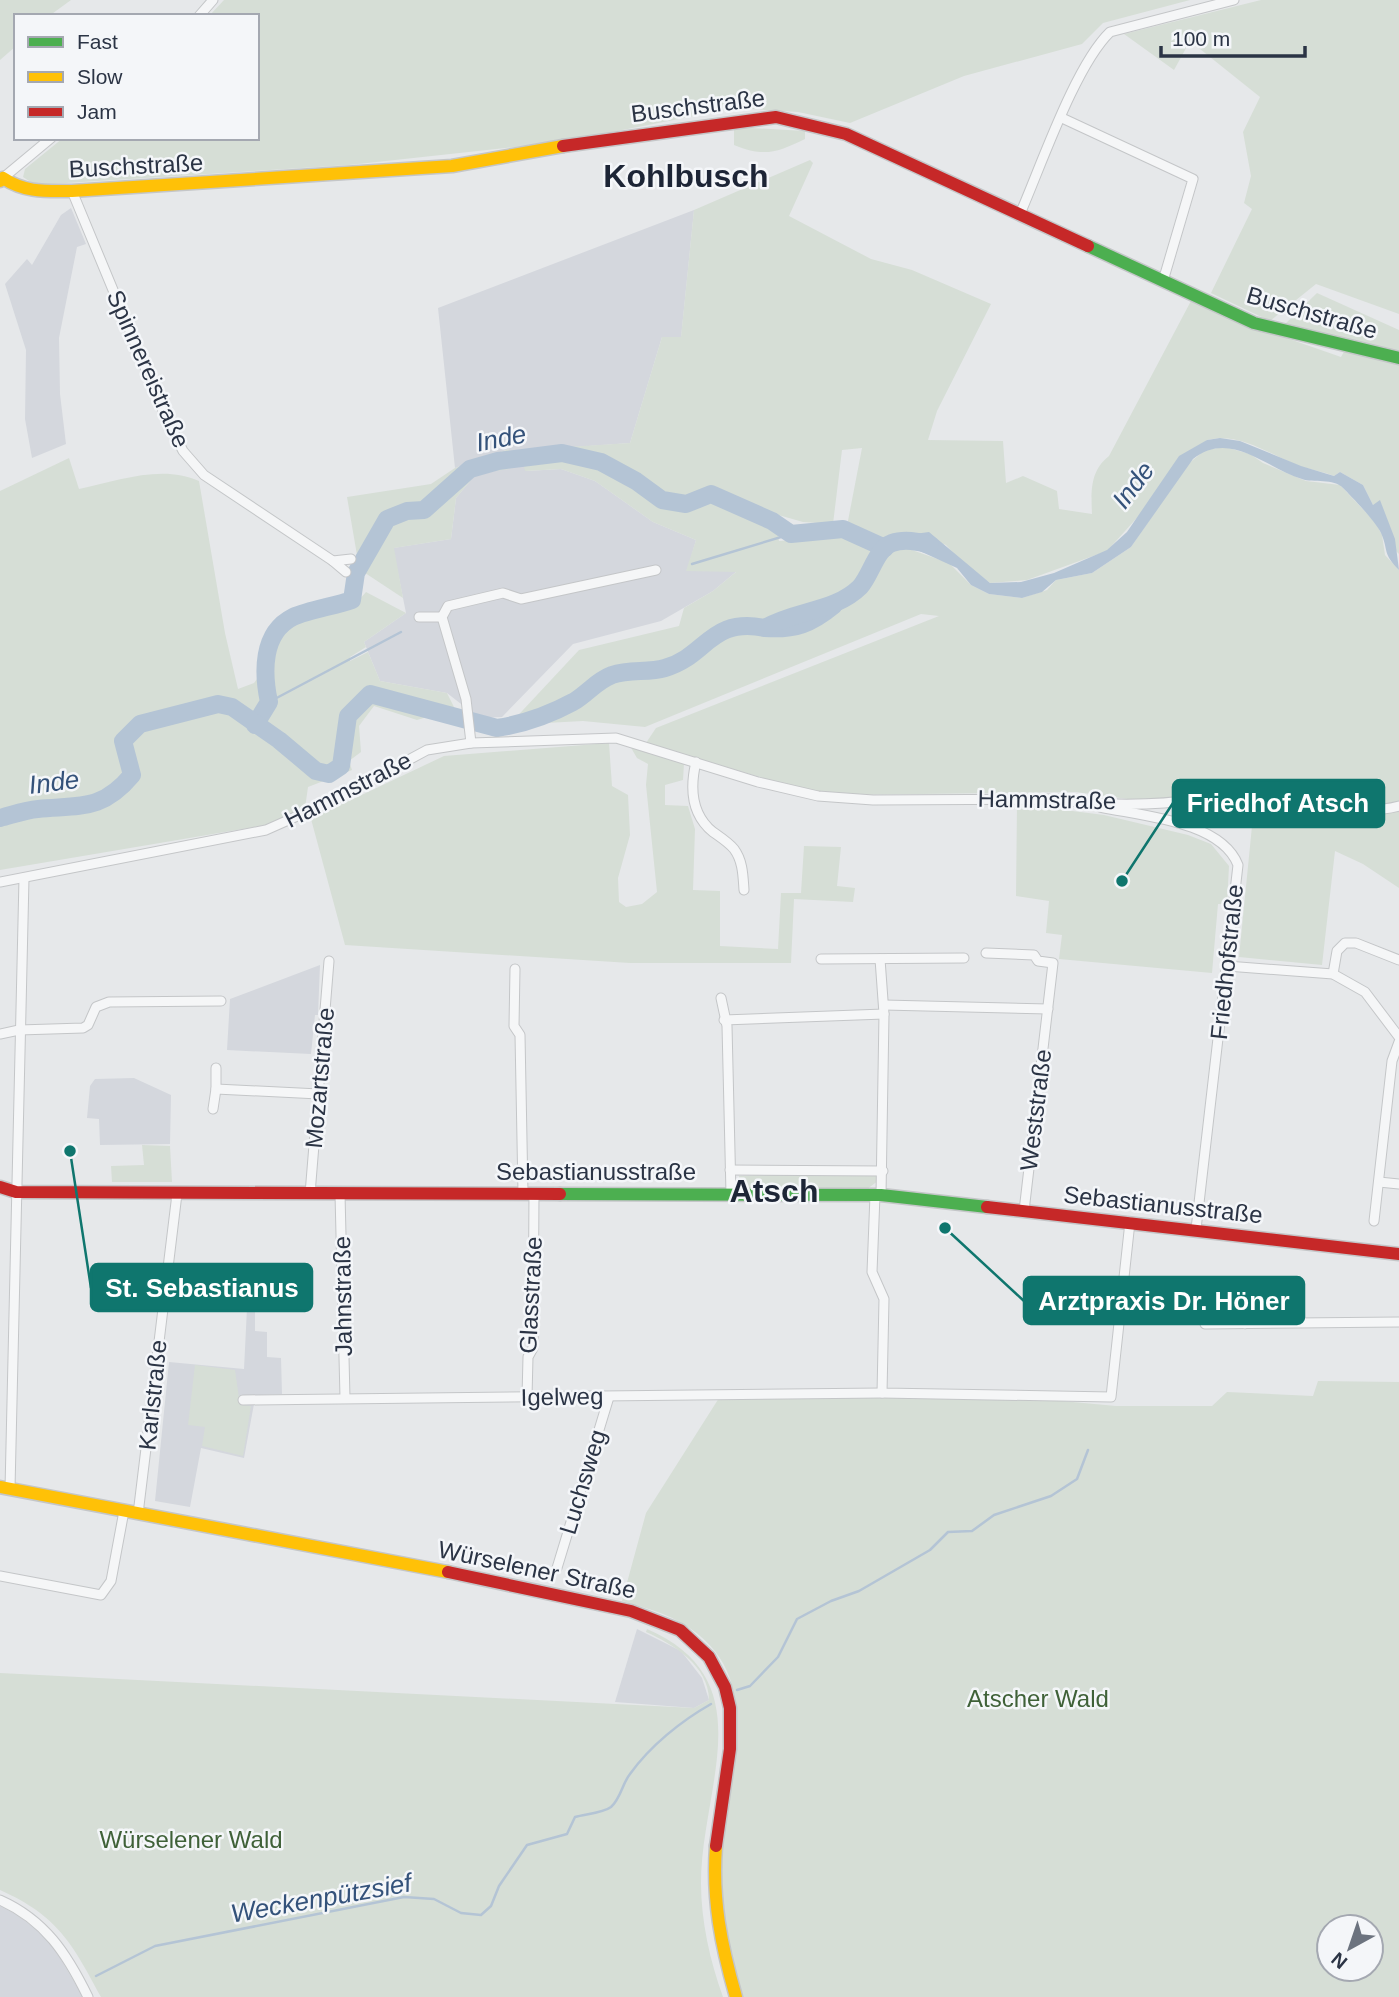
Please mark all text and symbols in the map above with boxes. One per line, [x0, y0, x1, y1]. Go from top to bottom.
legend [14, 14, 259, 140]
scale bar [1161, 14, 1304, 58]
text: 100 m [1172, 27, 1230, 50]
text: Fast [77, 30, 118, 53]
text: Slow [77, 65, 123, 88]
street label: Buschstraße [629, 84, 766, 127]
text: Jam [77, 100, 117, 123]
street label: Buschstraße [68, 148, 204, 183]
district label: Kohlbusch [603, 158, 769, 194]
street label: Buschstraße [1244, 281, 1381, 344]
street label: Spinnereistraße [102, 286, 195, 452]
water label: Inde [473, 418, 529, 458]
water label: Inde [1106, 456, 1160, 514]
street label: Hammstraße [280, 746, 416, 833]
water label: Inde [27, 764, 81, 800]
callout: Friedhof Atsch [1173, 780, 1384, 827]
street label: Hammstraße [977, 785, 1117, 814]
text: Friedhof Atsch [1187, 788, 1369, 818]
street label: Friedhofstraße [1205, 883, 1248, 1041]
street label: Mozartstraße [300, 1006, 339, 1150]
street label: Weststraße [1015, 1048, 1056, 1172]
street label: Sebastianusstraße [496, 1158, 696, 1185]
district label: Atsch [730, 1173, 818, 1209]
street label: Sebastianusstraße [1062, 1181, 1264, 1228]
street label: Jahnstraße [328, 1236, 357, 1356]
street label: Glasstraße [514, 1236, 547, 1354]
callout: St. Sebastianus [91, 1264, 312, 1311]
text: St. Sebastianus [105, 1273, 299, 1303]
callout: Arztpraxis Dr. Höner [1024, 1277, 1304, 1324]
text: Arztpraxis Dr. Höner [1038, 1286, 1290, 1316]
street label: Karlstraße [133, 1338, 172, 1451]
street label: Igelweg [520, 1382, 604, 1411]
street label: Luchsweg [554, 1426, 611, 1537]
street label: Würselener Straße [436, 1535, 638, 1604]
park label: Atscher Wald [967, 1685, 1109, 1712]
park label: Würselener Wald [99, 1826, 283, 1853]
water label: Weckenpützsief [228, 1867, 416, 1929]
north arrow [1315, 1913, 1385, 1983]
text: N [1327, 1948, 1351, 1973]

